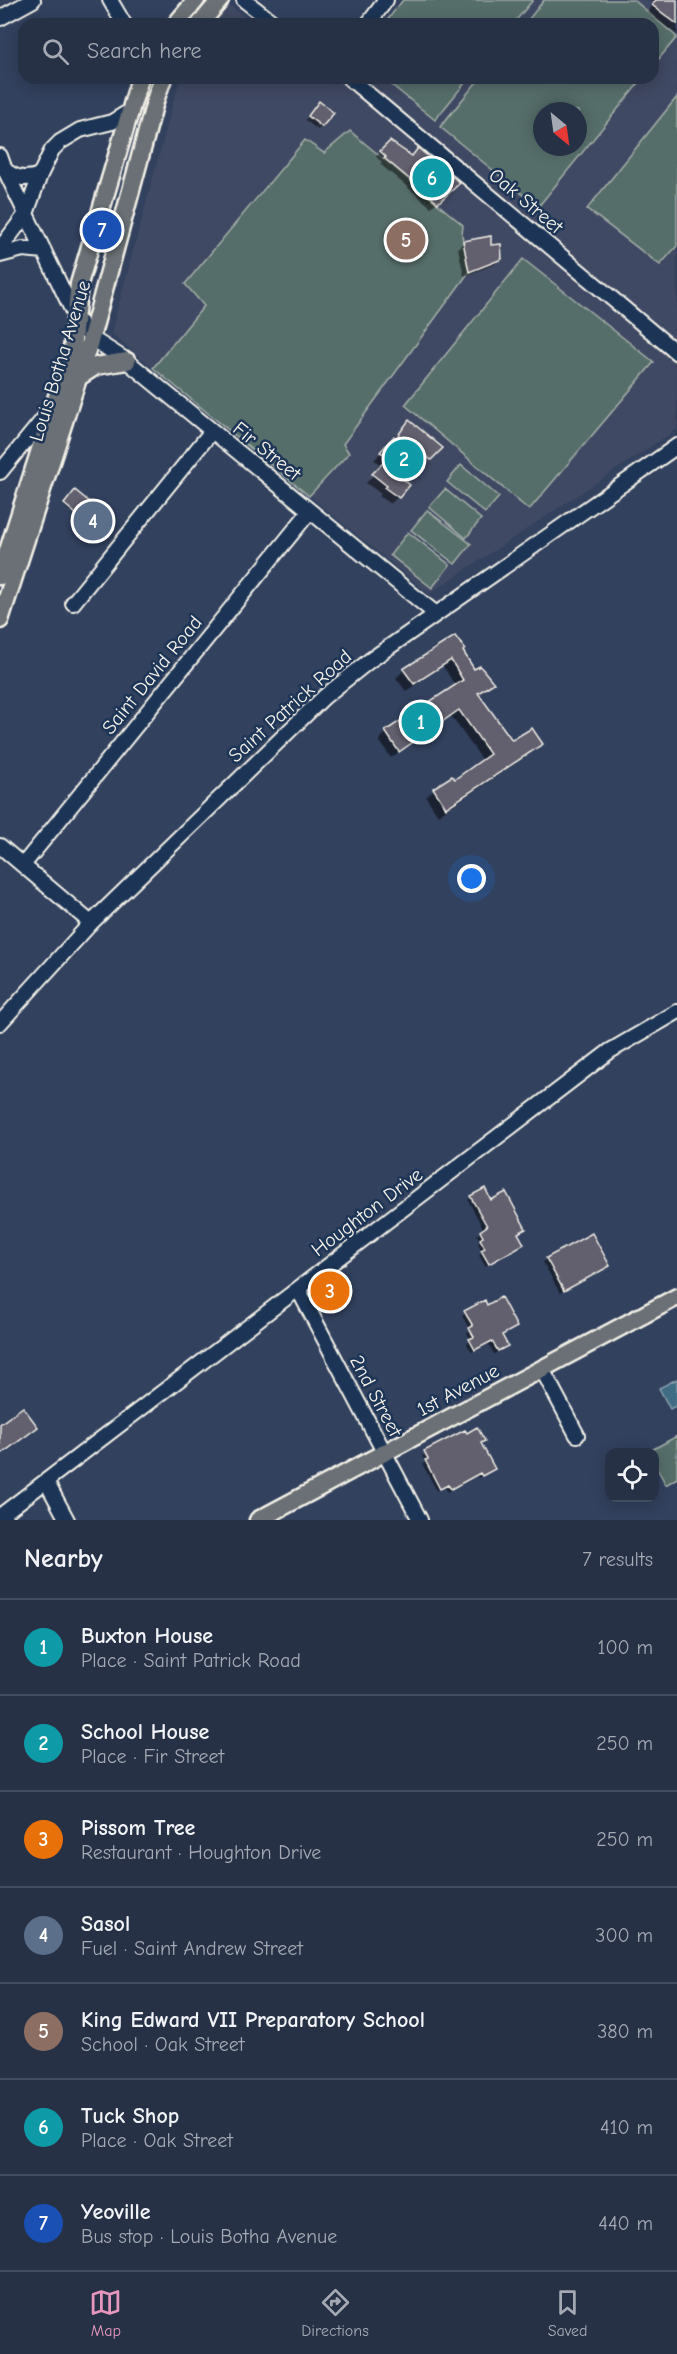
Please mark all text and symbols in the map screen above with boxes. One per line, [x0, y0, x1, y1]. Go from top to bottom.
search box [18, 18, 659, 84]
icon: search [39, 35, 72, 68]
text: Search here [87, 38, 202, 64]
north arrow [533, 102, 587, 156]
pin: 6 [412, 156, 452, 201]
street label: Oak Street [484, 163, 569, 239]
pin: 7 [82, 208, 122, 252]
pin: 5 [386, 218, 426, 262]
street label: Louis Botha Avenue [25, 278, 95, 444]
street label: Fir Street [228, 417, 307, 486]
pin: 2 [384, 436, 424, 482]
pin: 4 [74, 498, 112, 544]
street label: Saint David Road [97, 611, 207, 739]
street label: Saint Patrick Road [224, 645, 356, 767]
pin: 1 [402, 700, 440, 744]
your location [457, 864, 486, 893]
street label: Houghton Drive [307, 1163, 427, 1261]
pin: 3 [310, 1268, 350, 1314]
street label: 2nd Street [345, 1351, 408, 1442]
street label: 1st Avenue [413, 1359, 503, 1421]
map controls [605, 1448, 659, 1502]
button: locate [605, 1448, 659, 1502]
text: Nearby [24, 1544, 103, 1574]
text: 7 results [582, 1548, 653, 1571]
text: Buxton House [81, 1623, 213, 1649]
text: 1 [40, 1636, 47, 1659]
text: 100 m [598, 1636, 653, 1659]
text: Place · Saint Patrick Road [81, 1649, 301, 1672]
text: School House [81, 1719, 209, 1745]
text: 2 [39, 1732, 48, 1755]
text: 250 m [596, 1732, 653, 1755]
text: Place · Fir Street [81, 1745, 224, 1768]
text: Pissom Tree [81, 1815, 195, 1841]
text: 3 [39, 1828, 48, 1851]
text: 250 m [596, 1828, 653, 1851]
text: Restaurant · Houghton Drive [81, 1841, 321, 1864]
text: Sasol [81, 1911, 130, 1937]
text: 4 [39, 1924, 48, 1947]
text: 300 m [595, 1924, 653, 1947]
text: Fuel · Saint Andrew Street [81, 1937, 303, 1960]
text: King Edward VII Preparatory School [81, 2007, 425, 2033]
text: 5 [38, 2020, 49, 2043]
text: 380 m [597, 2020, 653, 2043]
text: School · Oak Street [81, 2033, 244, 2056]
text: Tuck Shop [81, 2103, 179, 2129]
text: 6 [38, 2116, 49, 2139]
text: 410 m [600, 2116, 653, 2139]
text: Place · Oak Street [81, 2129, 233, 2152]
text: Yeoville [81, 2199, 150, 2225]
text: 7 [39, 2212, 48, 2235]
text: 440 m [598, 2212, 653, 2235]
text: Bus stop · Louis Botha Avenue [81, 2225, 337, 2248]
tab: Map [89, 2286, 122, 2340]
tab: Directions [301, 2286, 369, 2340]
tab: Saved [548, 2286, 588, 2340]

